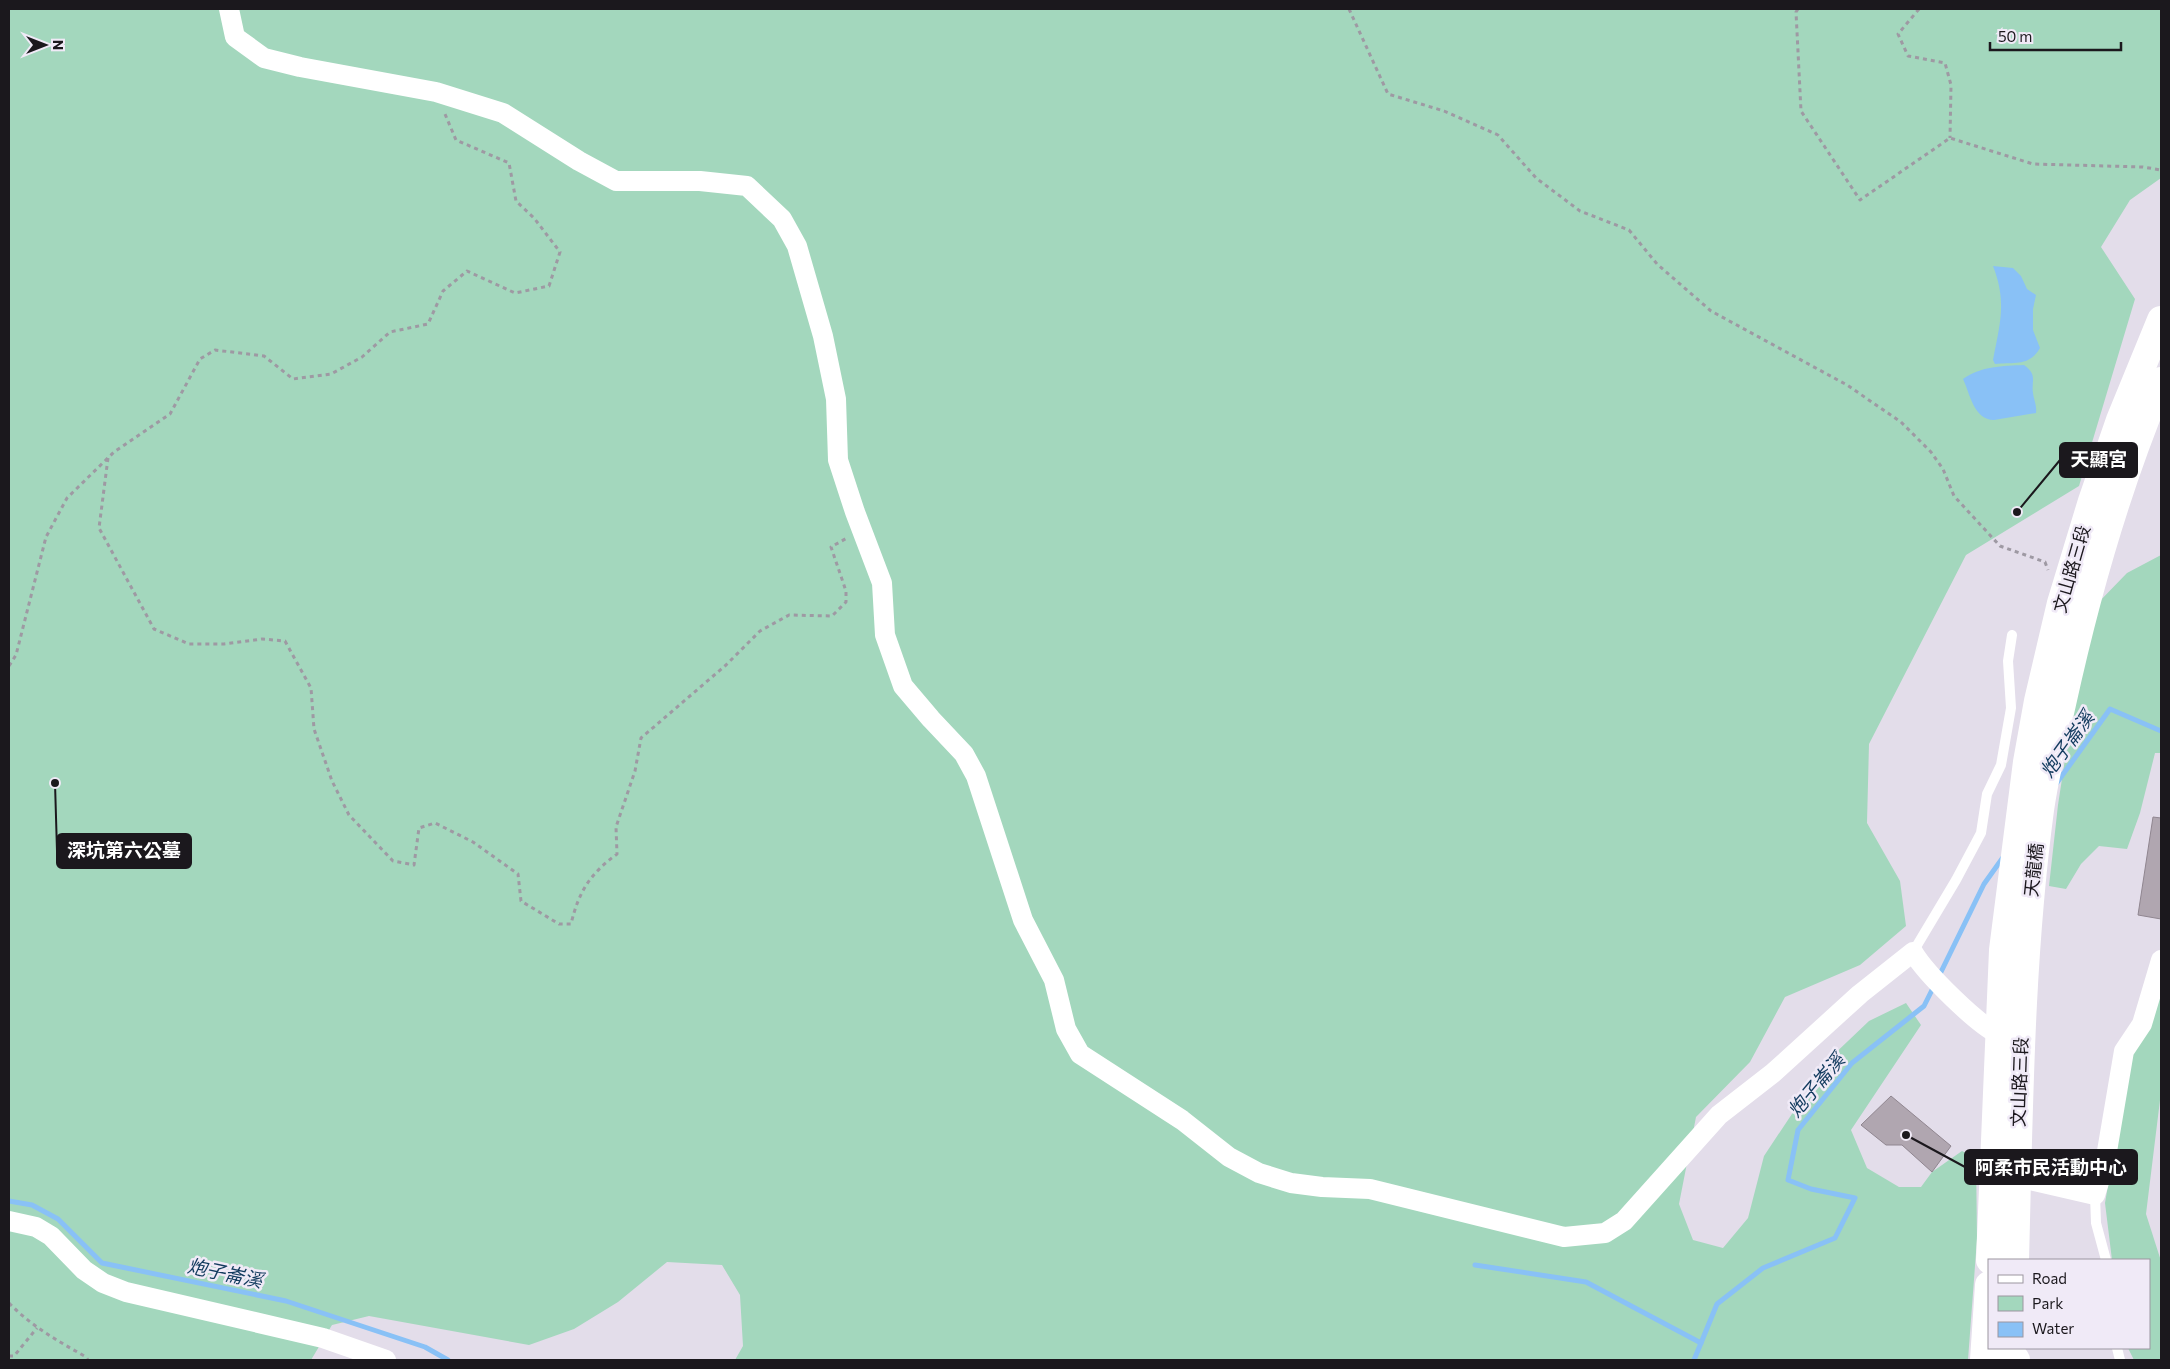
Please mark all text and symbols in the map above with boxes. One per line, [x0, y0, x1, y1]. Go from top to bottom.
north arrow [20, 20, 70, 70]
scale bar [1990, 20, 2121, 52]
text: 50 m [1998, 27, 2032, 45]
text: N [50, 40, 67, 50]
callout: 天顯宮 [2060, 443, 2137, 477]
text: 天顯宮 [2070, 447, 2128, 470]
street label: 文山路三段 [2048, 522, 2094, 615]
water label: 炮子崙溪 [2035, 704, 2100, 781]
callout: 深坑第六公墓 [57, 834, 191, 868]
text: 深坑第六公墓 [67, 838, 181, 861]
street label: 天龍橋 [2019, 842, 2047, 898]
street label: 文山路三段 [2006, 1037, 2032, 1127]
water label: 炮子崙溪 [1782, 1046, 1851, 1121]
callout: 阿柔市民活動中心 [1965, 1150, 2137, 1184]
text: 阿柔市民活動中心 [1975, 1155, 2127, 1178]
water label: 炮子崙溪 [186, 1253, 268, 1292]
legend [1988, 1259, 2150, 1349]
text: Road [2032, 1269, 2067, 1287]
text: Park [2032, 1294, 2063, 1312]
text: Water [2032, 1319, 2074, 1337]

